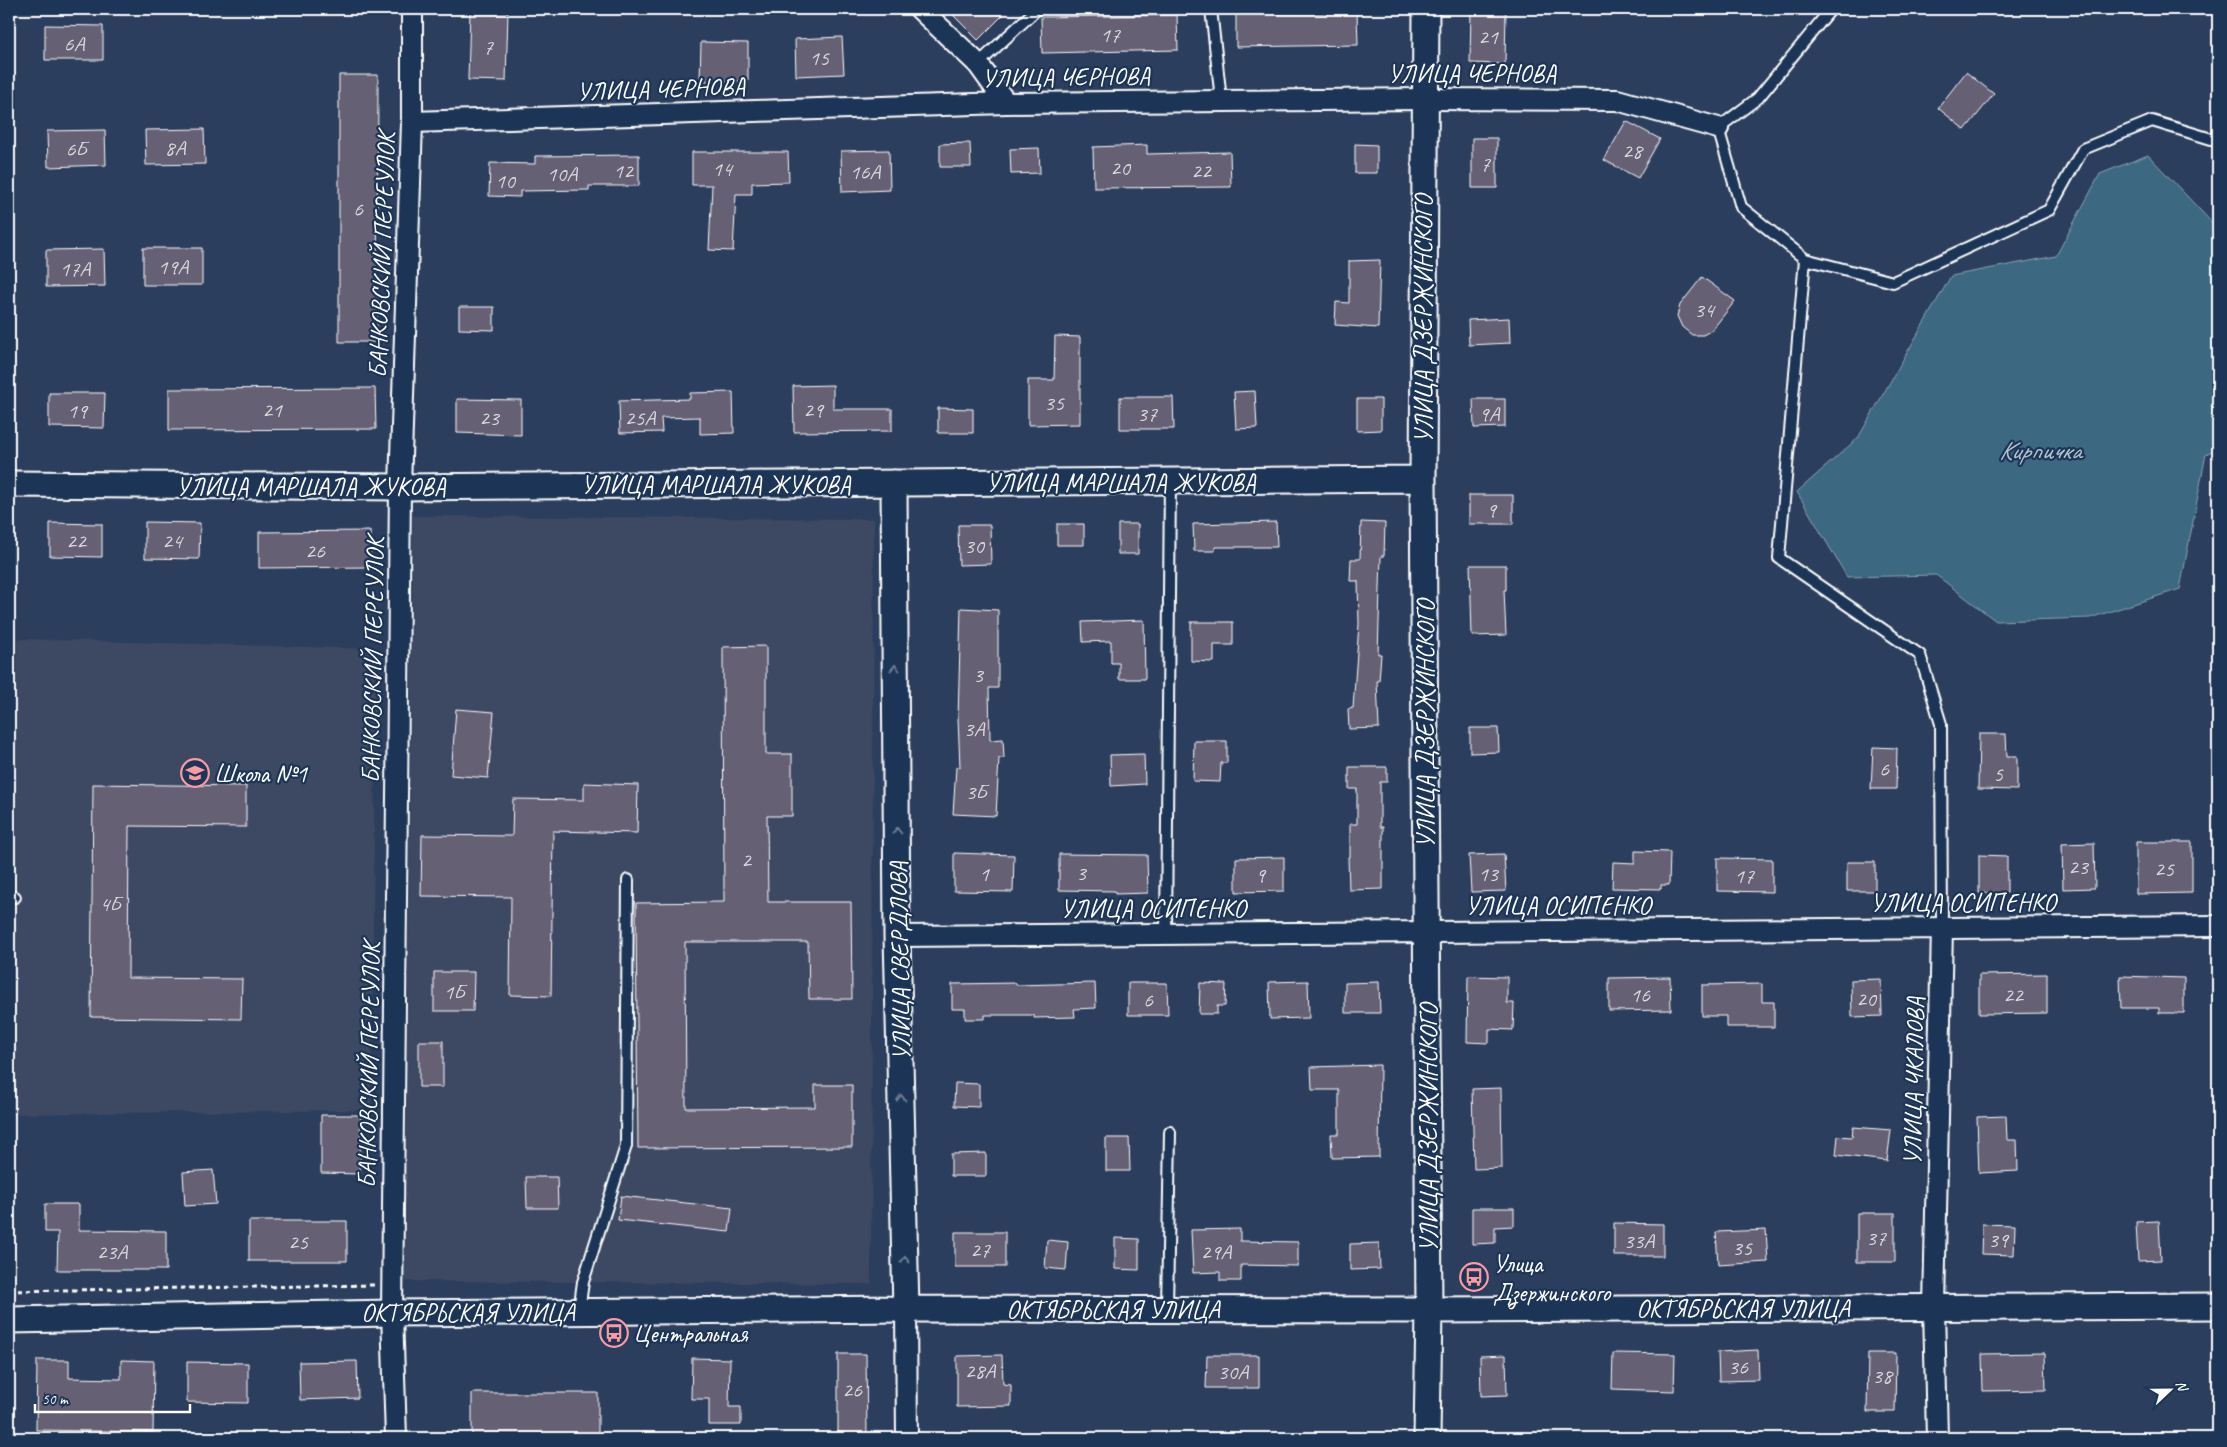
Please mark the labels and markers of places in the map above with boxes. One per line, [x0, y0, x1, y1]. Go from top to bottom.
school or university icon: Школа №1 [180, 758, 210, 788]
place label: Школа №1 [214, 758, 309, 790]
place label: Улица Дзержинского [1493, 1248, 1611, 1310]
bus stop icon: Улица Дзержинского [1459, 1262, 1489, 1292]
bus stop icon: Центральная [599, 1318, 629, 1348]
place label: Центральная [633, 1318, 749, 1350]

